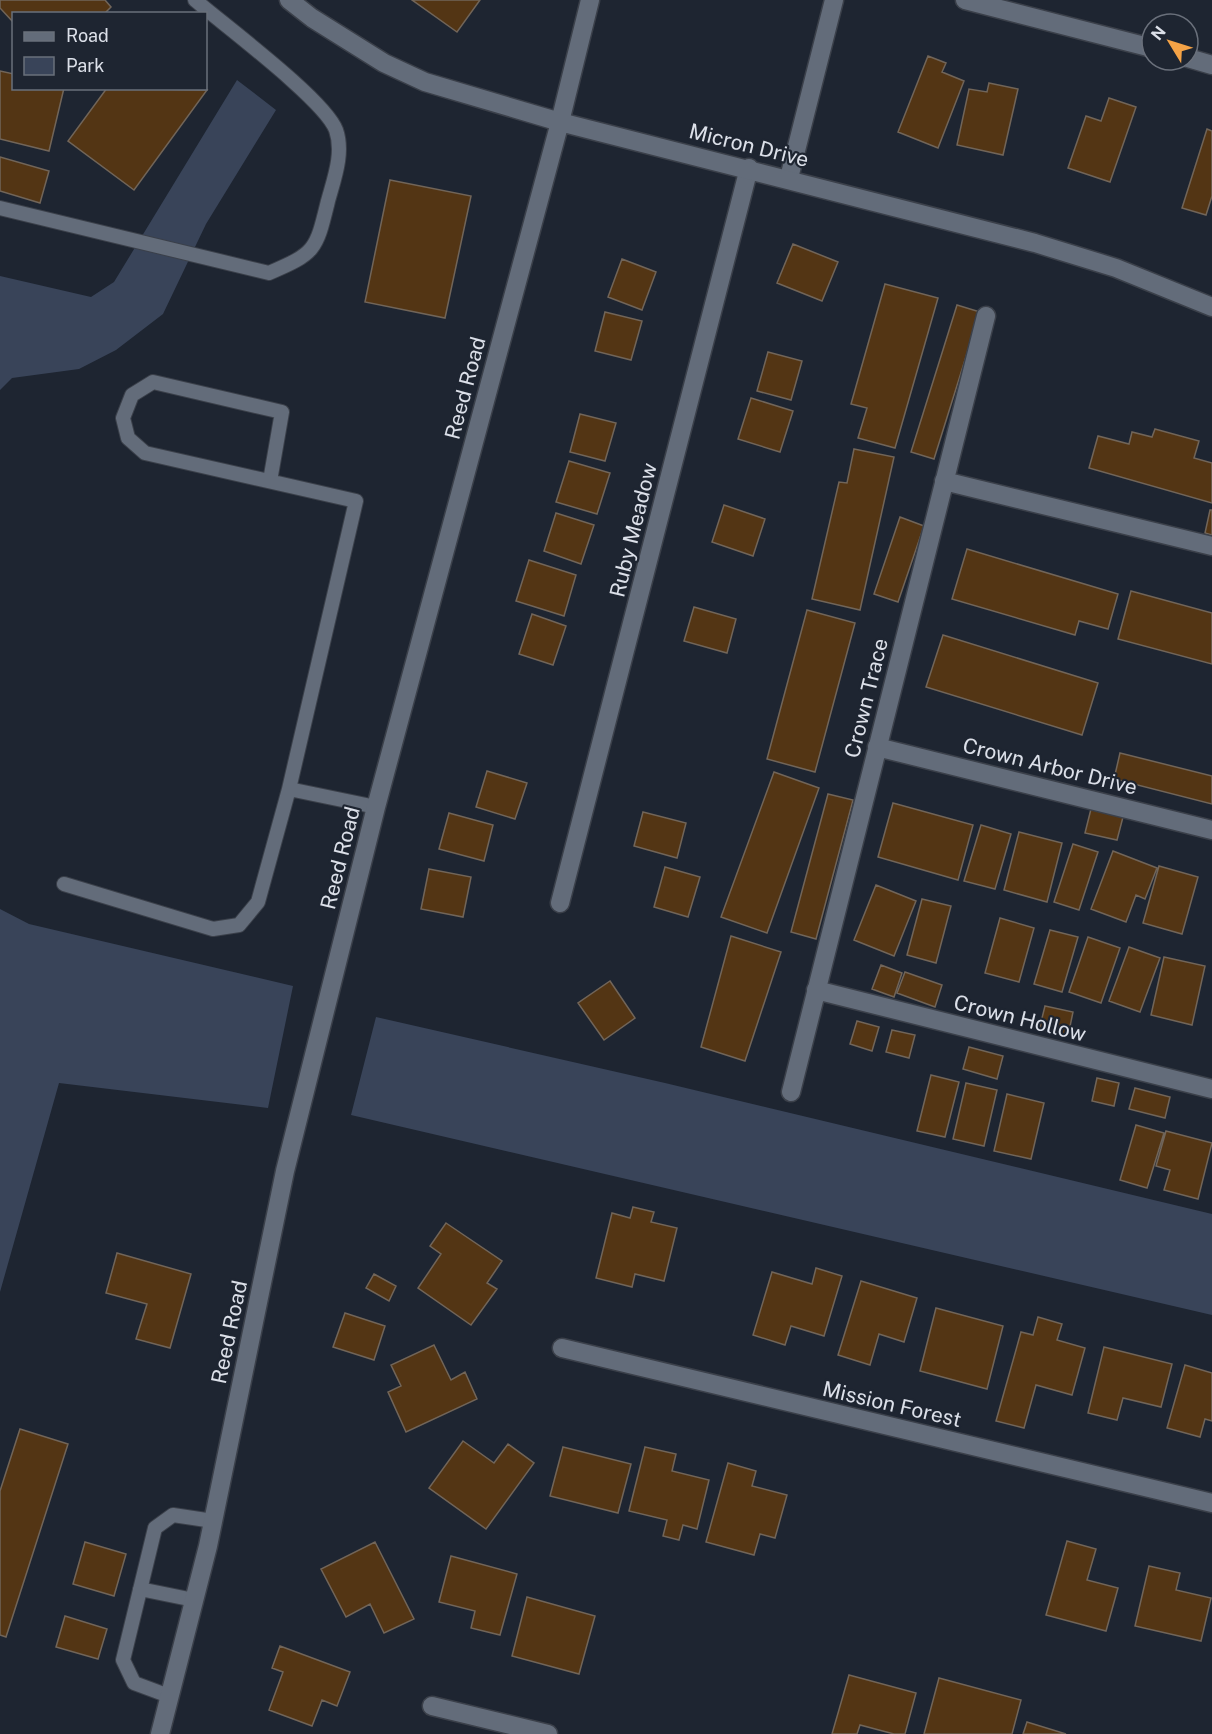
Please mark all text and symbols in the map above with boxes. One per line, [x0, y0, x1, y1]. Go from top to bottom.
legend [12, 12, 207, 90]
north arrow [1140, 12, 1200, 72]
text: N [1147, 22, 1170, 44]
text: Road [66, 25, 109, 46]
text: Park [66, 55, 104, 76]
street label: Micron Drive [687, 118, 811, 172]
street label: Reed Road [439, 334, 491, 442]
street label: Ruby Meadow [604, 460, 662, 600]
street label: Crown Trace [839, 636, 893, 760]
street label: Crown Arbor Drive [960, 732, 1140, 800]
street label: Reed Road [315, 804, 365, 912]
street label: Crown Hollow [951, 989, 1089, 1047]
street label: Reed Road [206, 1278, 252, 1386]
street label: Mission Forest [820, 1376, 964, 1432]

